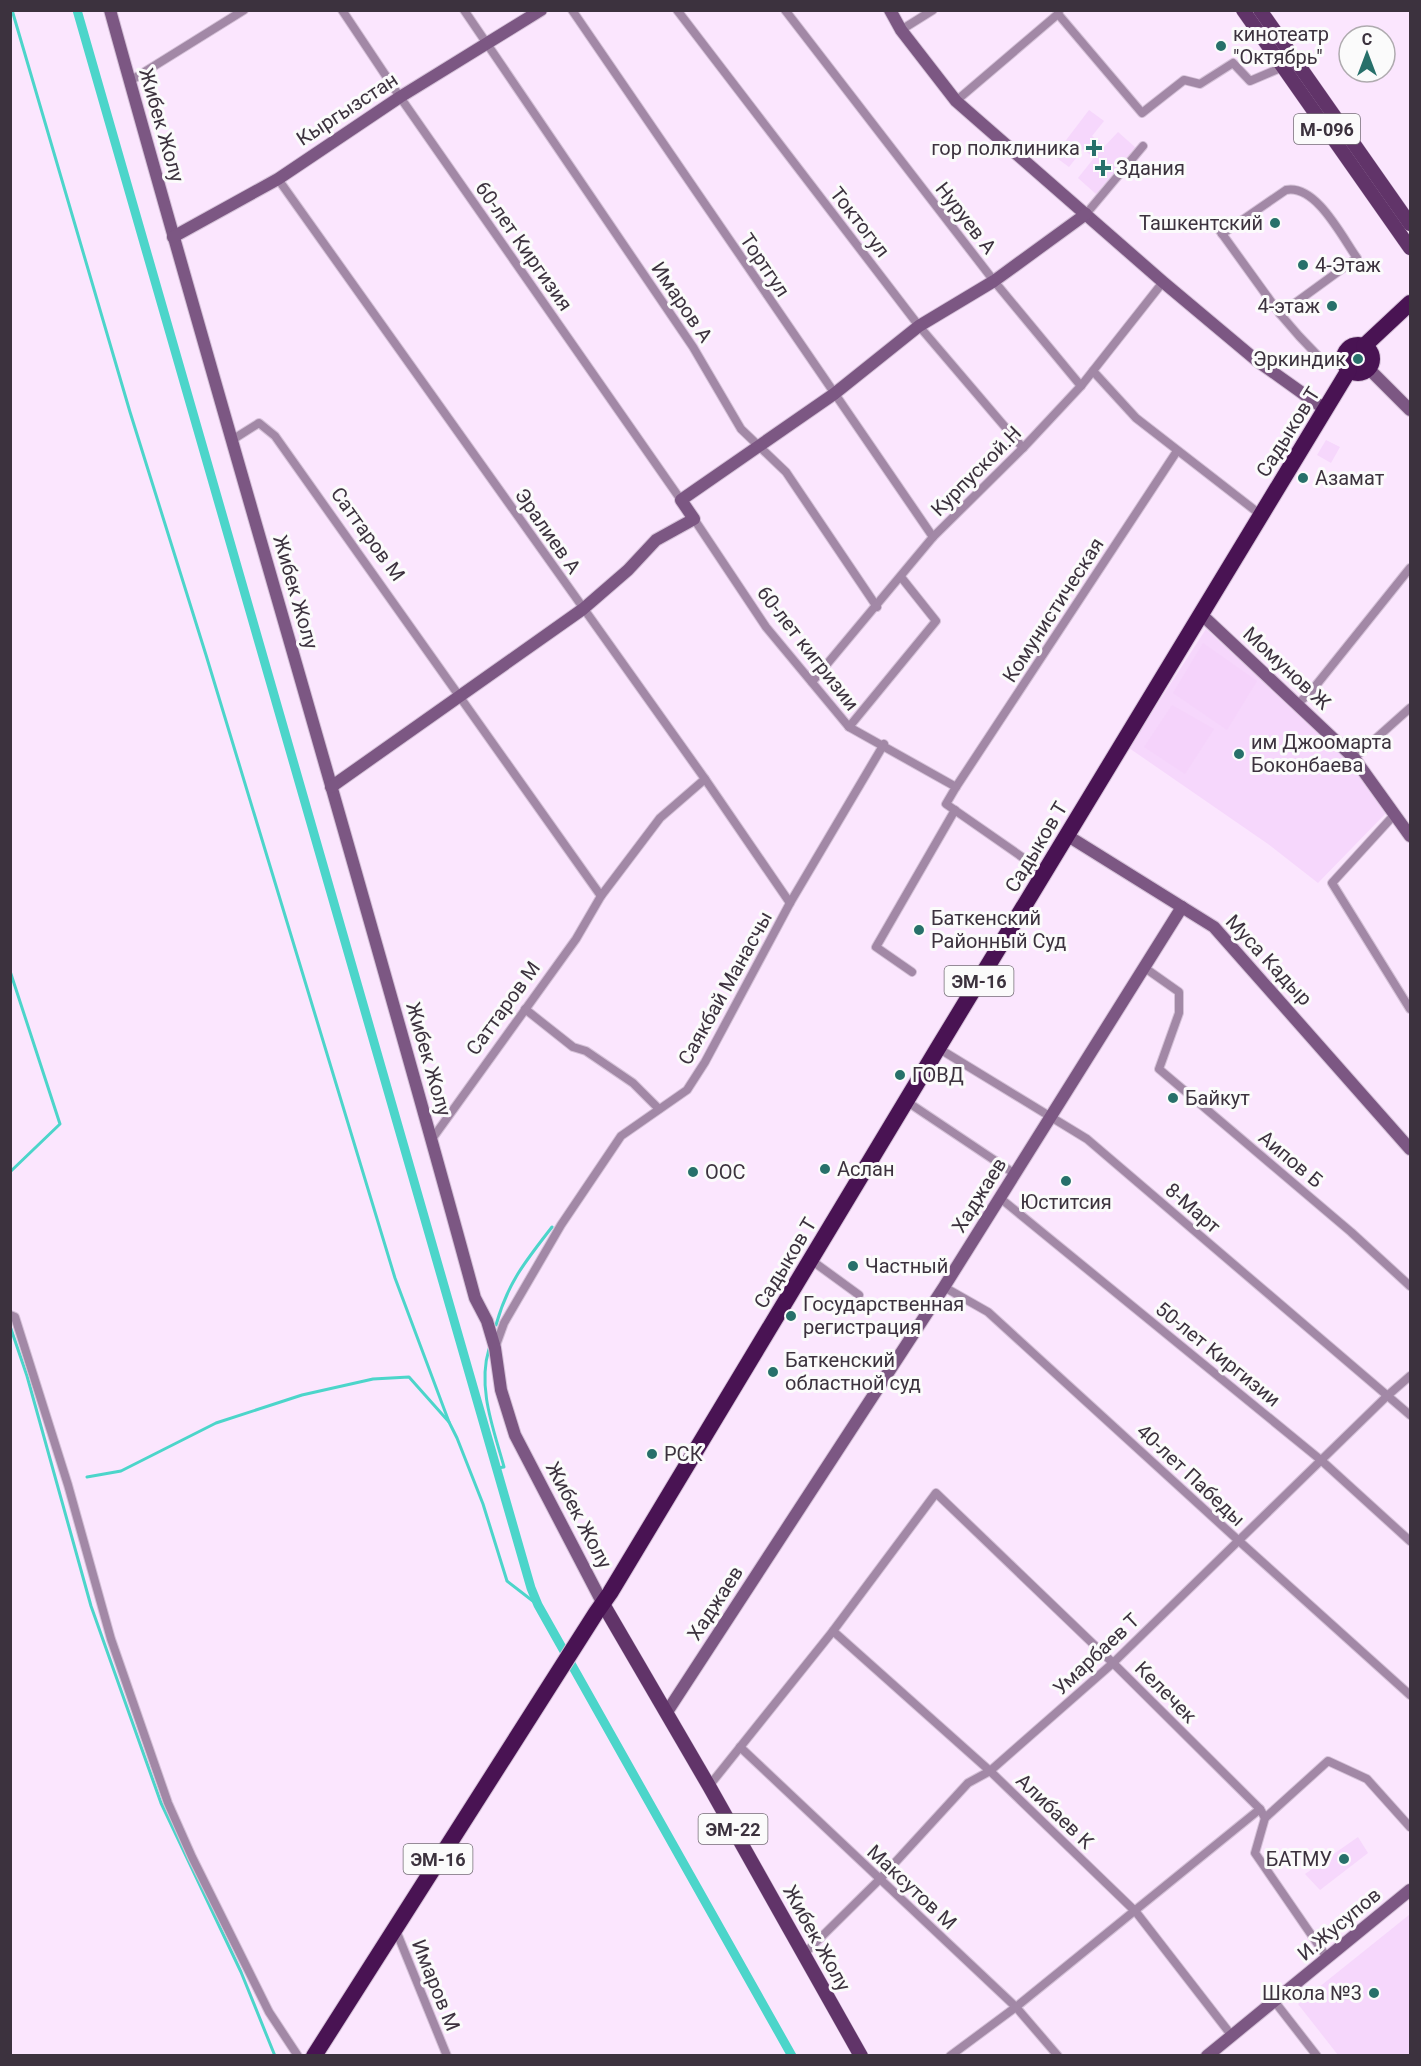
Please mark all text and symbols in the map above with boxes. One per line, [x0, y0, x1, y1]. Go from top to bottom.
place label: кинотеатр "Октябрь" [1233, 22, 1329, 69]
north arrow [1337, 24, 1397, 84]
text: С [1362, 30, 1372, 49]
marker: кинотеатр "Октябрь" [1214, 39, 1228, 53]
street label: Жибек Жолу [134, 65, 190, 185]
street label: Кыргызстан [292, 67, 402, 151]
road number: М-096 [1294, 114, 1360, 144]
place label: гор полклиника [931, 136, 1080, 160]
marker: гор полклиника [1085, 139, 1103, 157]
place label: Здания [1116, 156, 1185, 180]
marker: Здания [1094, 159, 1112, 177]
street label: 60-лет Киргизия [470, 177, 578, 315]
street label: Нуруев А [931, 177, 1001, 259]
street label: Токтогул [825, 182, 895, 262]
place label: Ташкентский [1139, 211, 1263, 235]
marker: Ташкентский [1268, 216, 1282, 230]
street label: Тортгул [735, 229, 795, 301]
place label: 4-Этаж [1315, 253, 1382, 277]
street label: Имаров А [646, 257, 718, 347]
marker: 4-Этаж [1296, 258, 1310, 272]
place label: 4-этаж [1258, 294, 1321, 318]
marker: 4-этаж [1325, 299, 1339, 313]
place label: Эркиндик [1253, 347, 1346, 371]
marker: Эркиндик [1351, 352, 1365, 366]
street label: Садыков Т [1251, 383, 1325, 481]
street label: Курпуской.Н [926, 421, 1026, 521]
place label: Азамат [1315, 466, 1385, 490]
marker: Азамат [1296, 471, 1310, 485]
street label: Саттаров М [326, 482, 410, 586]
street label: Эралиев А [510, 484, 586, 578]
street label: Жибек Жолу [268, 532, 324, 652]
street label: Комунистическая [997, 533, 1109, 687]
street label: 60-лет кигризии [752, 581, 864, 715]
street label: Момунов Ж [1238, 621, 1336, 715]
place label: им Джоомарта Боконбаева [1251, 730, 1392, 777]
marker: им Джоомарта Боконбаева [1232, 747, 1246, 761]
street label: Садыков Т [1000, 797, 1072, 897]
place label: Баткенский Районный Суд [931, 906, 1066, 953]
street label: Саякбай Манасчы [673, 907, 777, 1069]
street label: Муса Кадыр [1221, 910, 1317, 1010]
marker: Баткенский Районный Суд [912, 923, 926, 937]
street label: Саттаров М [461, 956, 545, 1060]
road number: ЭМ-16 [944, 966, 1014, 996]
street label: Жибек Жолу [401, 999, 457, 1119]
place label: ГОВД [912, 1063, 964, 1087]
marker: ГОВД [893, 1068, 907, 1082]
place label: Байкут [1185, 1086, 1250, 1110]
marker: Байкут [1166, 1091, 1180, 1105]
street label: Аипов Б [1254, 1125, 1328, 1193]
street label: Хаджаев [947, 1153, 1011, 1237]
place label: Аслан [837, 1157, 895, 1181]
place label: ООС [705, 1160, 746, 1184]
marker: Аслан [818, 1162, 832, 1176]
marker: ООС [686, 1165, 700, 1179]
marker: Юститсия [1059, 1174, 1073, 1188]
street label: 8-Март [1161, 1178, 1226, 1239]
place label: Юститсия [1020, 1190, 1112, 1214]
street label: Садыков Т [749, 1213, 821, 1313]
place label: Частный [865, 1254, 948, 1278]
marker: Частный [846, 1259, 860, 1273]
place label: Государственная регистрация [803, 1292, 964, 1339]
street label: 50-лет Киргизии [1151, 1296, 1285, 1412]
marker: Государственная регистрация [784, 1309, 798, 1323]
place label: Баткенский областной суд [785, 1348, 921, 1395]
marker: Баткенский областной суд [766, 1365, 780, 1379]
street label: 40-лет Пабеды [1132, 1419, 1250, 1531]
place label: РСК [664, 1442, 703, 1466]
marker: РСК [645, 1447, 659, 1461]
street label: Жибек Жолу [541, 1458, 617, 1573]
street label: Хаджаев [682, 1561, 748, 1645]
street label: Умарбаев Т [1048, 1608, 1144, 1700]
street label: Келечек [1130, 1656, 1202, 1728]
street label: Алибаев К [1011, 1768, 1099, 1854]
road number: ЭМ-22 [698, 1814, 768, 1844]
street label: Максутов М [862, 1840, 962, 1934]
road number: ЭМ-16 [404, 1844, 472, 1874]
place label: БАТМУ [1266, 1847, 1332, 1871]
marker: БАТМУ [1337, 1852, 1351, 1866]
street label: Жибек Жолу [778, 1881, 856, 1996]
street label: И.Жусупов [1293, 1882, 1385, 1966]
street label: Имаров М [407, 1936, 465, 2034]
place label: Школа №3 [1262, 1981, 1362, 2005]
marker: Школа №3 [1367, 1986, 1381, 2000]

